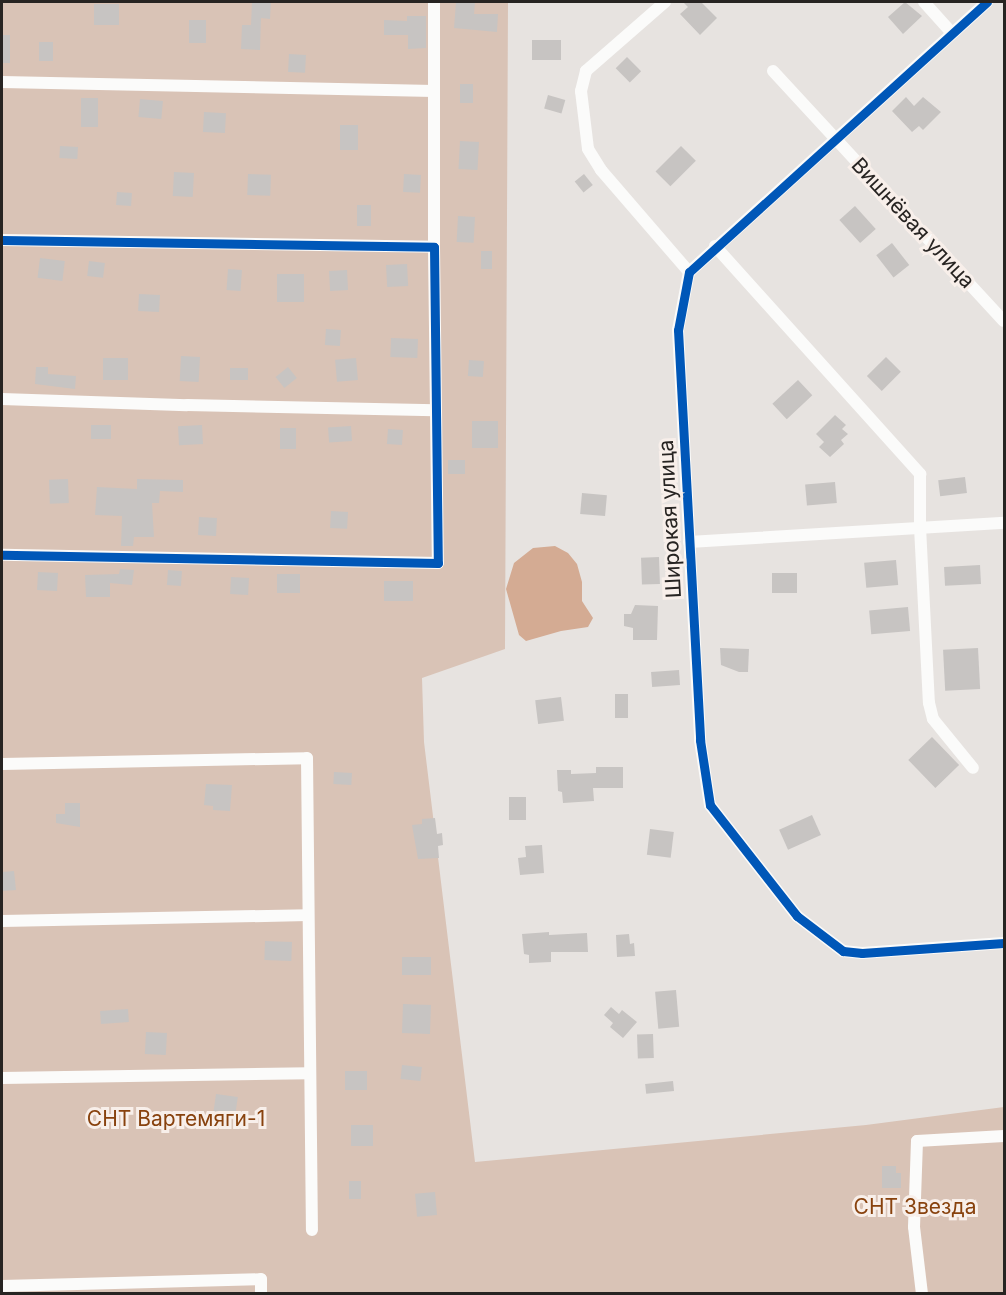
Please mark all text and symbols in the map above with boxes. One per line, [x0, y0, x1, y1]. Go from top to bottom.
street label: Вишнёвая улица [846, 153, 980, 293]
street label: Широкая улица [653, 439, 687, 599]
park label: СНТ Вартемяги-1 [87, 1106, 265, 1132]
park label: СНТ Звезда [854, 1194, 976, 1220]

